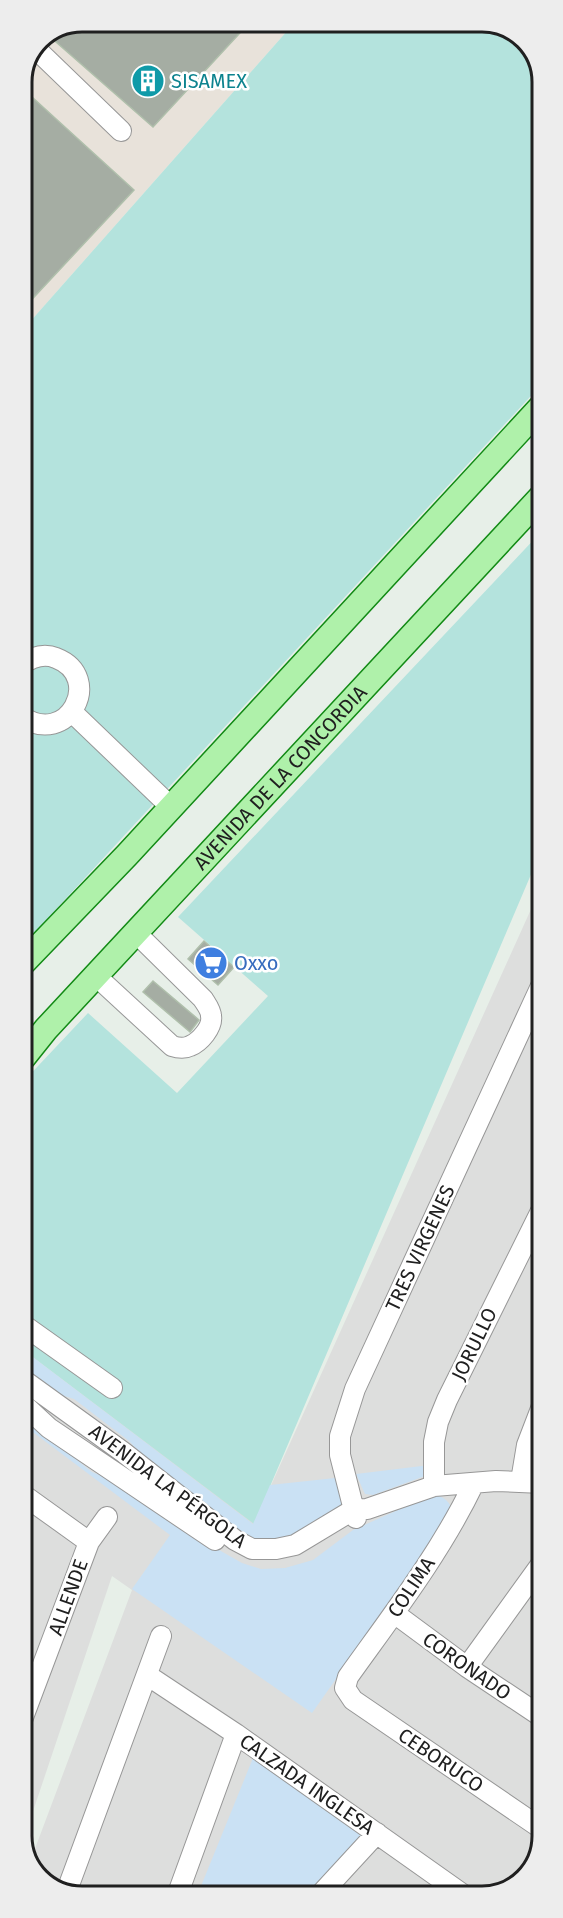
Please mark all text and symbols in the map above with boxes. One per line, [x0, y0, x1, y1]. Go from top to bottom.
building icon: SISAMEX [130, 63, 166, 99]
place label: SISAMEX [171, 69, 247, 93]
street label: AVENIDA DE LA CONCORDIA [188, 680, 372, 875]
supermarket icon: Oxxo [193, 945, 229, 981]
place label: Oxxo [234, 951, 279, 975]
street label: TRES VIRGENES [380, 1181, 460, 1315]
street label: JORULLO [446, 1304, 502, 1384]
street label: AVENIDA LA PÉRGOLA [85, 1419, 252, 1553]
street label: COLIMA [382, 1552, 440, 1622]
street label: ALLENDE [43, 1556, 93, 1638]
street label: CORONADO [418, 1627, 516, 1705]
street label: CEBORUCO [394, 1723, 488, 1797]
street label: CALZADA INGLESA [235, 1729, 379, 1840]

